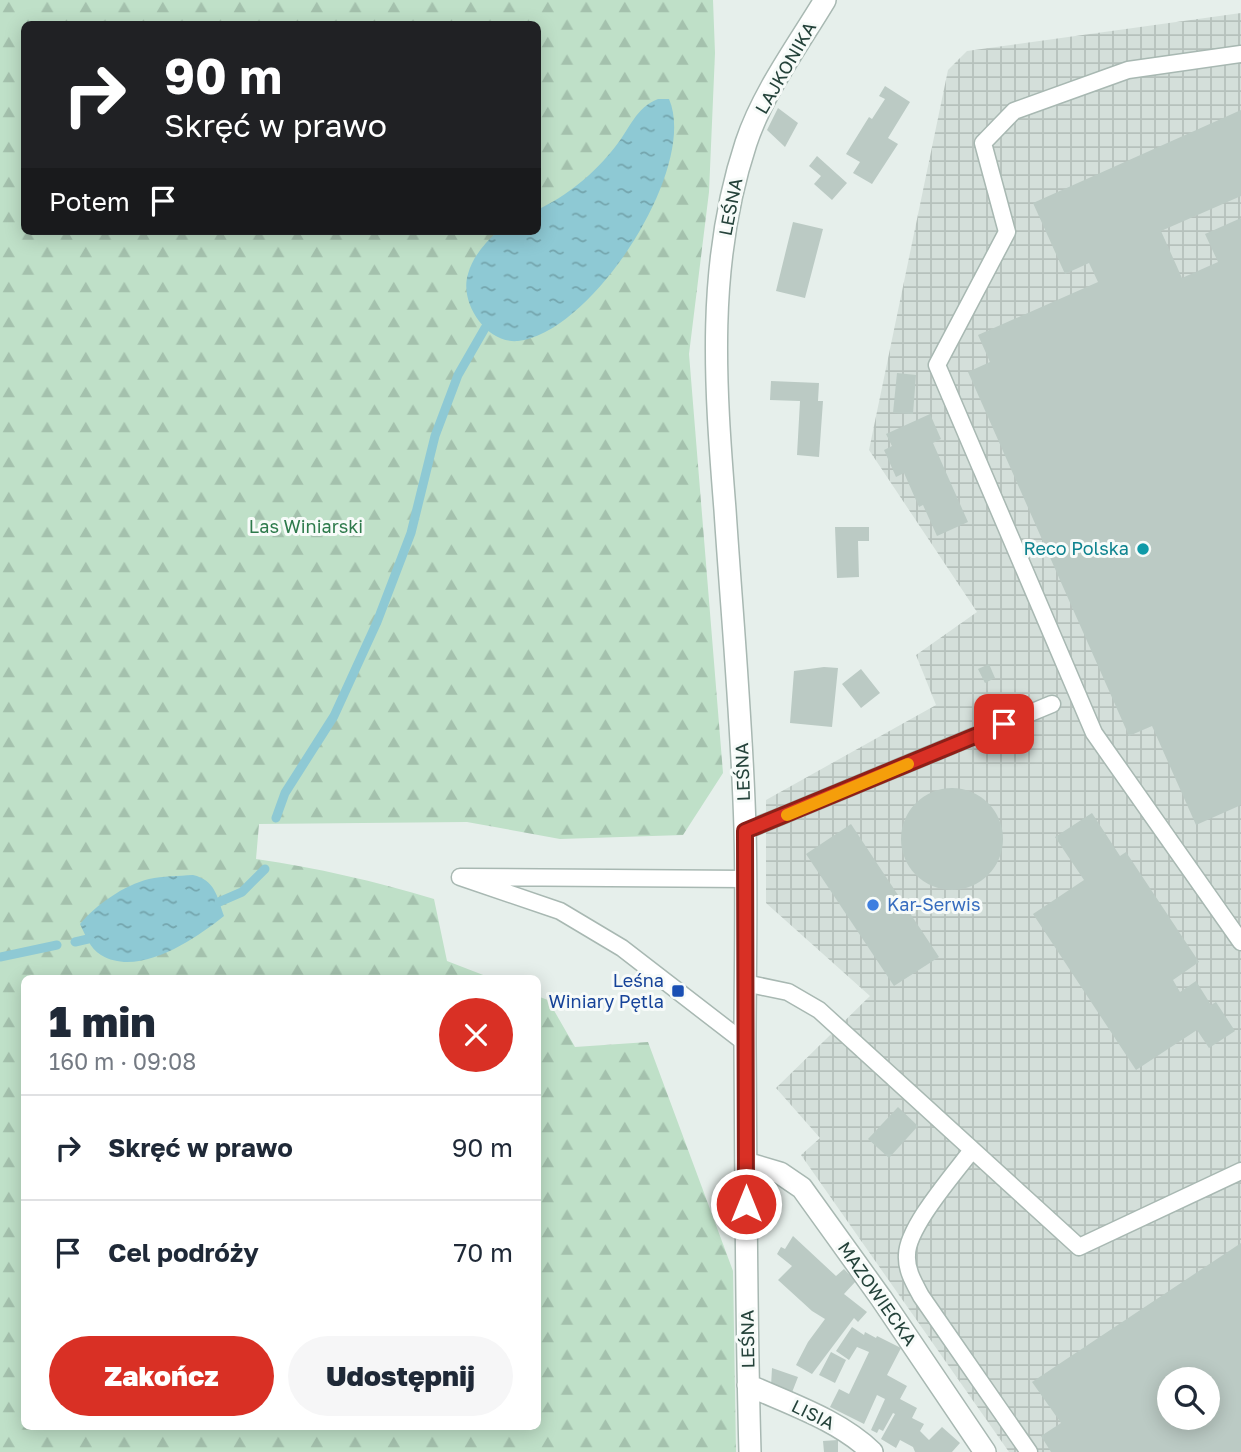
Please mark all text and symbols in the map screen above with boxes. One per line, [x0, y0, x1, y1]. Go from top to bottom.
street label: LAJKONIKA [750, 18, 820, 117]
text: 90 m [164, 46, 282, 105]
icon: right [49, 49, 140, 140]
text: Skręć w prawo [164, 106, 387, 144]
street label: LEŚNA [714, 176, 746, 238]
icon: arrive [144, 182, 182, 220]
text: Potem [49, 186, 130, 217]
park label: Las Winiarski [249, 515, 363, 537]
place label: Reco Polska [1024, 537, 1129, 559]
marker: Reco Polska [1135, 541, 1151, 557]
pin [974, 694, 1034, 754]
icon: arrive [985, 705, 1023, 743]
street label: LEŚNA [730, 742, 754, 802]
place label: Kar-Serwis [887, 893, 980, 915]
marker: Kar-Serwis [865, 897, 881, 913]
place label: Leśna Winiary Pętla [549, 969, 664, 1012]
marker: Leśna Winiary Pętla [670, 983, 686, 999]
text: 1 min [49, 996, 156, 1046]
button: close [439, 998, 513, 1072]
text: 160 m · 09:08 [49, 1047, 196, 1075]
icon: right [49, 1129, 87, 1167]
text: Skręć w prawo [108, 1132, 293, 1163]
text: 90 m [452, 1132, 513, 1163]
position arrow [709, 1167, 783, 1241]
icon: arrive [49, 1234, 87, 1272]
text: Cel podróży [108, 1237, 259, 1268]
text: 70 m [454, 1237, 513, 1268]
street label: MAZOWIECKA [834, 1237, 922, 1350]
street label: LEŚNA [735, 1310, 759, 1368]
button: Zakończ [49, 1336, 274, 1416]
button: Udostępnij [288, 1336, 513, 1416]
map controls [1157, 1367, 1220, 1430]
button: search [1157, 1367, 1220, 1430]
street label: LISIA [788, 1394, 839, 1434]

